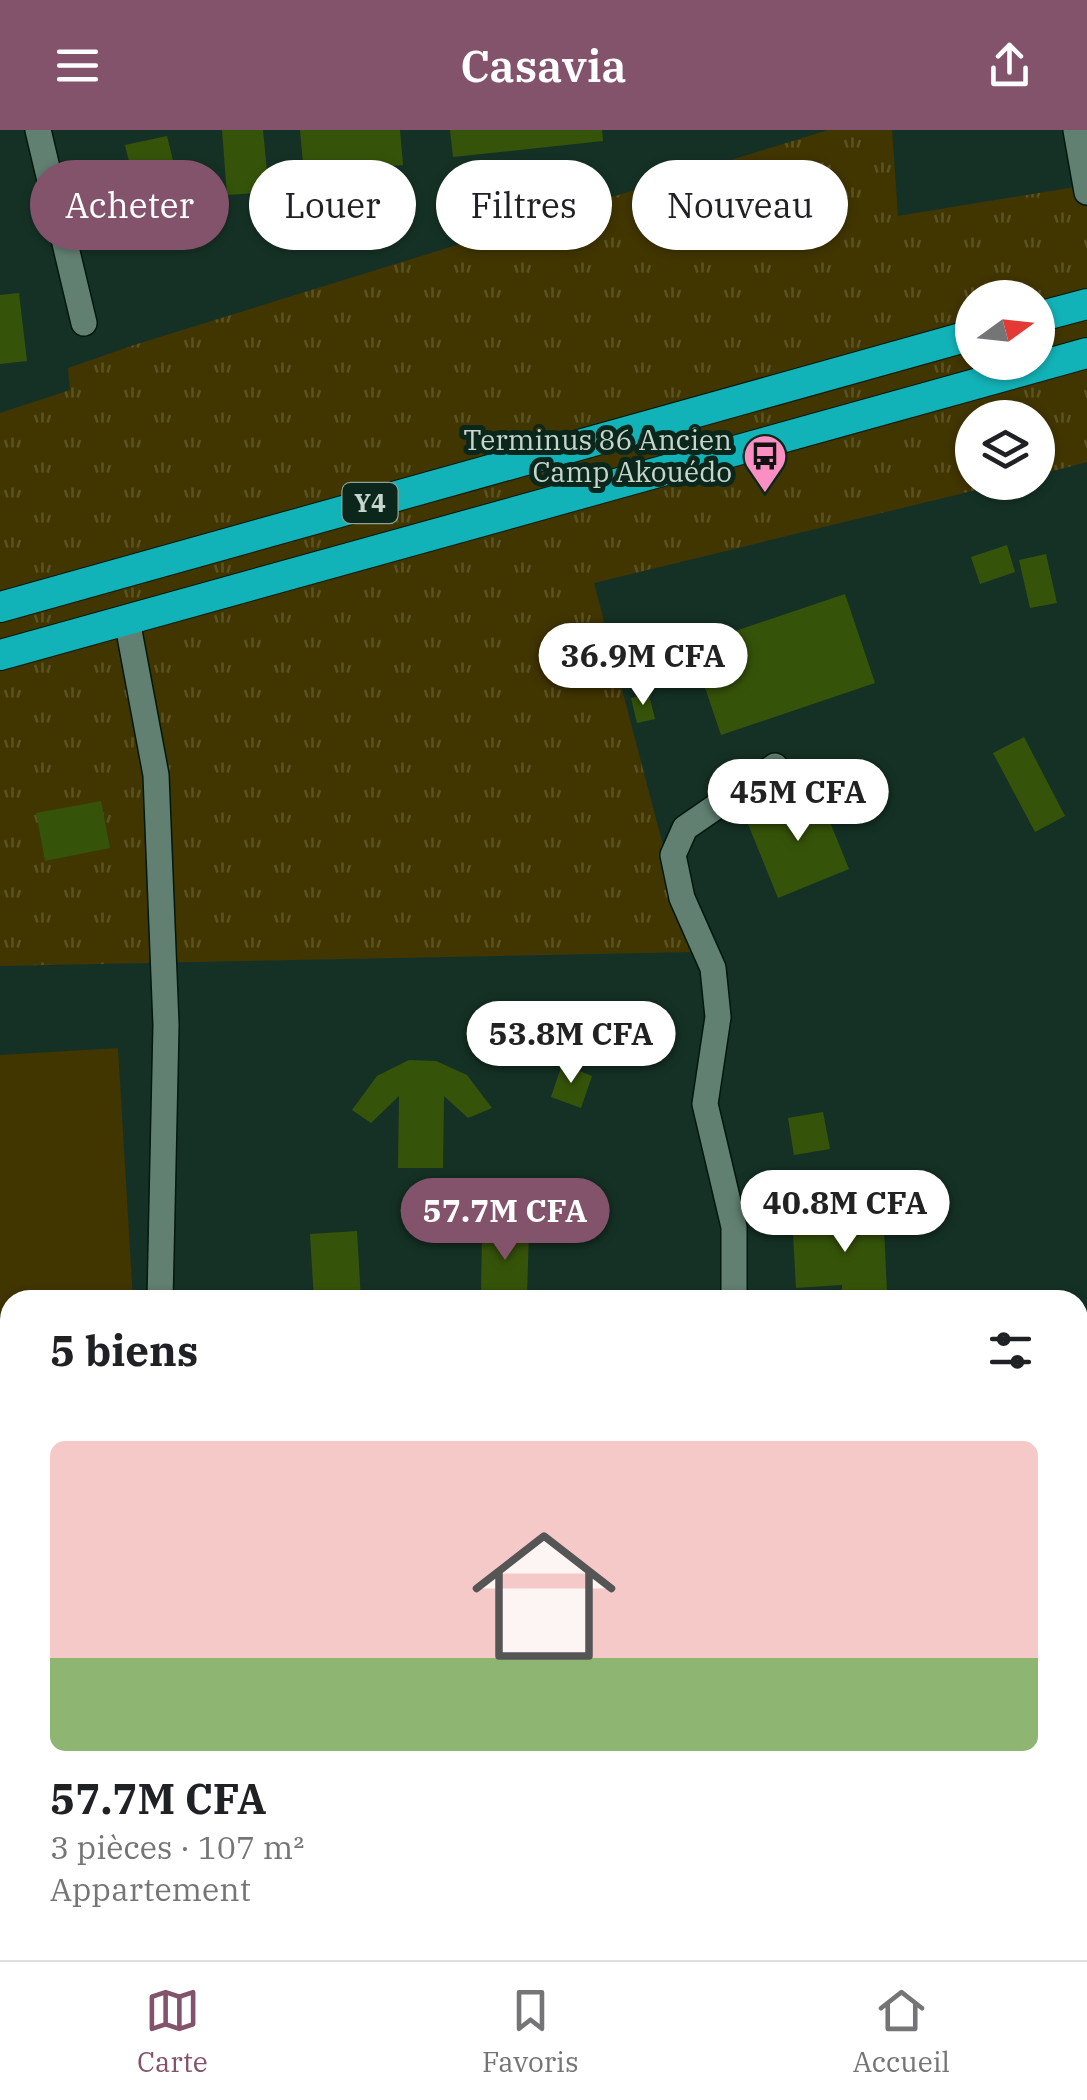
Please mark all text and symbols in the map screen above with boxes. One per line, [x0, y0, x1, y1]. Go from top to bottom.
text: Casavia [460, 36, 627, 94]
icon: menu [50, 38, 105, 93]
icon: share [982, 38, 1037, 93]
chip: Acheter [30, 160, 229, 250]
chip: Louer [249, 160, 416, 250]
chip: Filtres [436, 160, 612, 250]
chip: Nouveau [632, 160, 848, 250]
north arrow [955, 280, 1055, 380]
map controls [955, 280, 1055, 500]
button: layers [955, 400, 1055, 500]
place label: Terminus 86 Ancien Camp Akouédo [463, 421, 732, 490]
bus stop icon: Terminus 86 Ancien Camp Akouédo [742, 433, 788, 494]
road number: Y4 [342, 483, 398, 523]
pin: 36.9M CFA [529, 623, 757, 708]
text: 36.9M CFA [561, 634, 725, 676]
pin: 45M CFA [706, 759, 890, 844]
text: 45M CFA [730, 770, 866, 812]
pin: 53.8M CFA [457, 1001, 685, 1086]
text: 53.8M CFA [489, 1012, 653, 1054]
pin: 40.8M CFA [731, 1170, 959, 1255]
pin: 57.7M CFA [391, 1178, 619, 1263]
text: 40.8M CFA [763, 1181, 927, 1223]
text: 57.7M CFA [423, 1189, 587, 1231]
text: 5 biens [50, 1323, 198, 1378]
icon: filters [983, 1323, 1038, 1378]
icon: home [454, 1506, 634, 1686]
text: 57.7M CFA [50, 1771, 266, 1826]
text: 3 pièces · 107 m² [50, 1826, 304, 1868]
text: Appartement [50, 1868, 251, 1910]
tab: Carte [137, 1983, 208, 2080]
tab: Favoris [482, 1983, 579, 2080]
tab: Accueil [853, 1983, 950, 2080]

